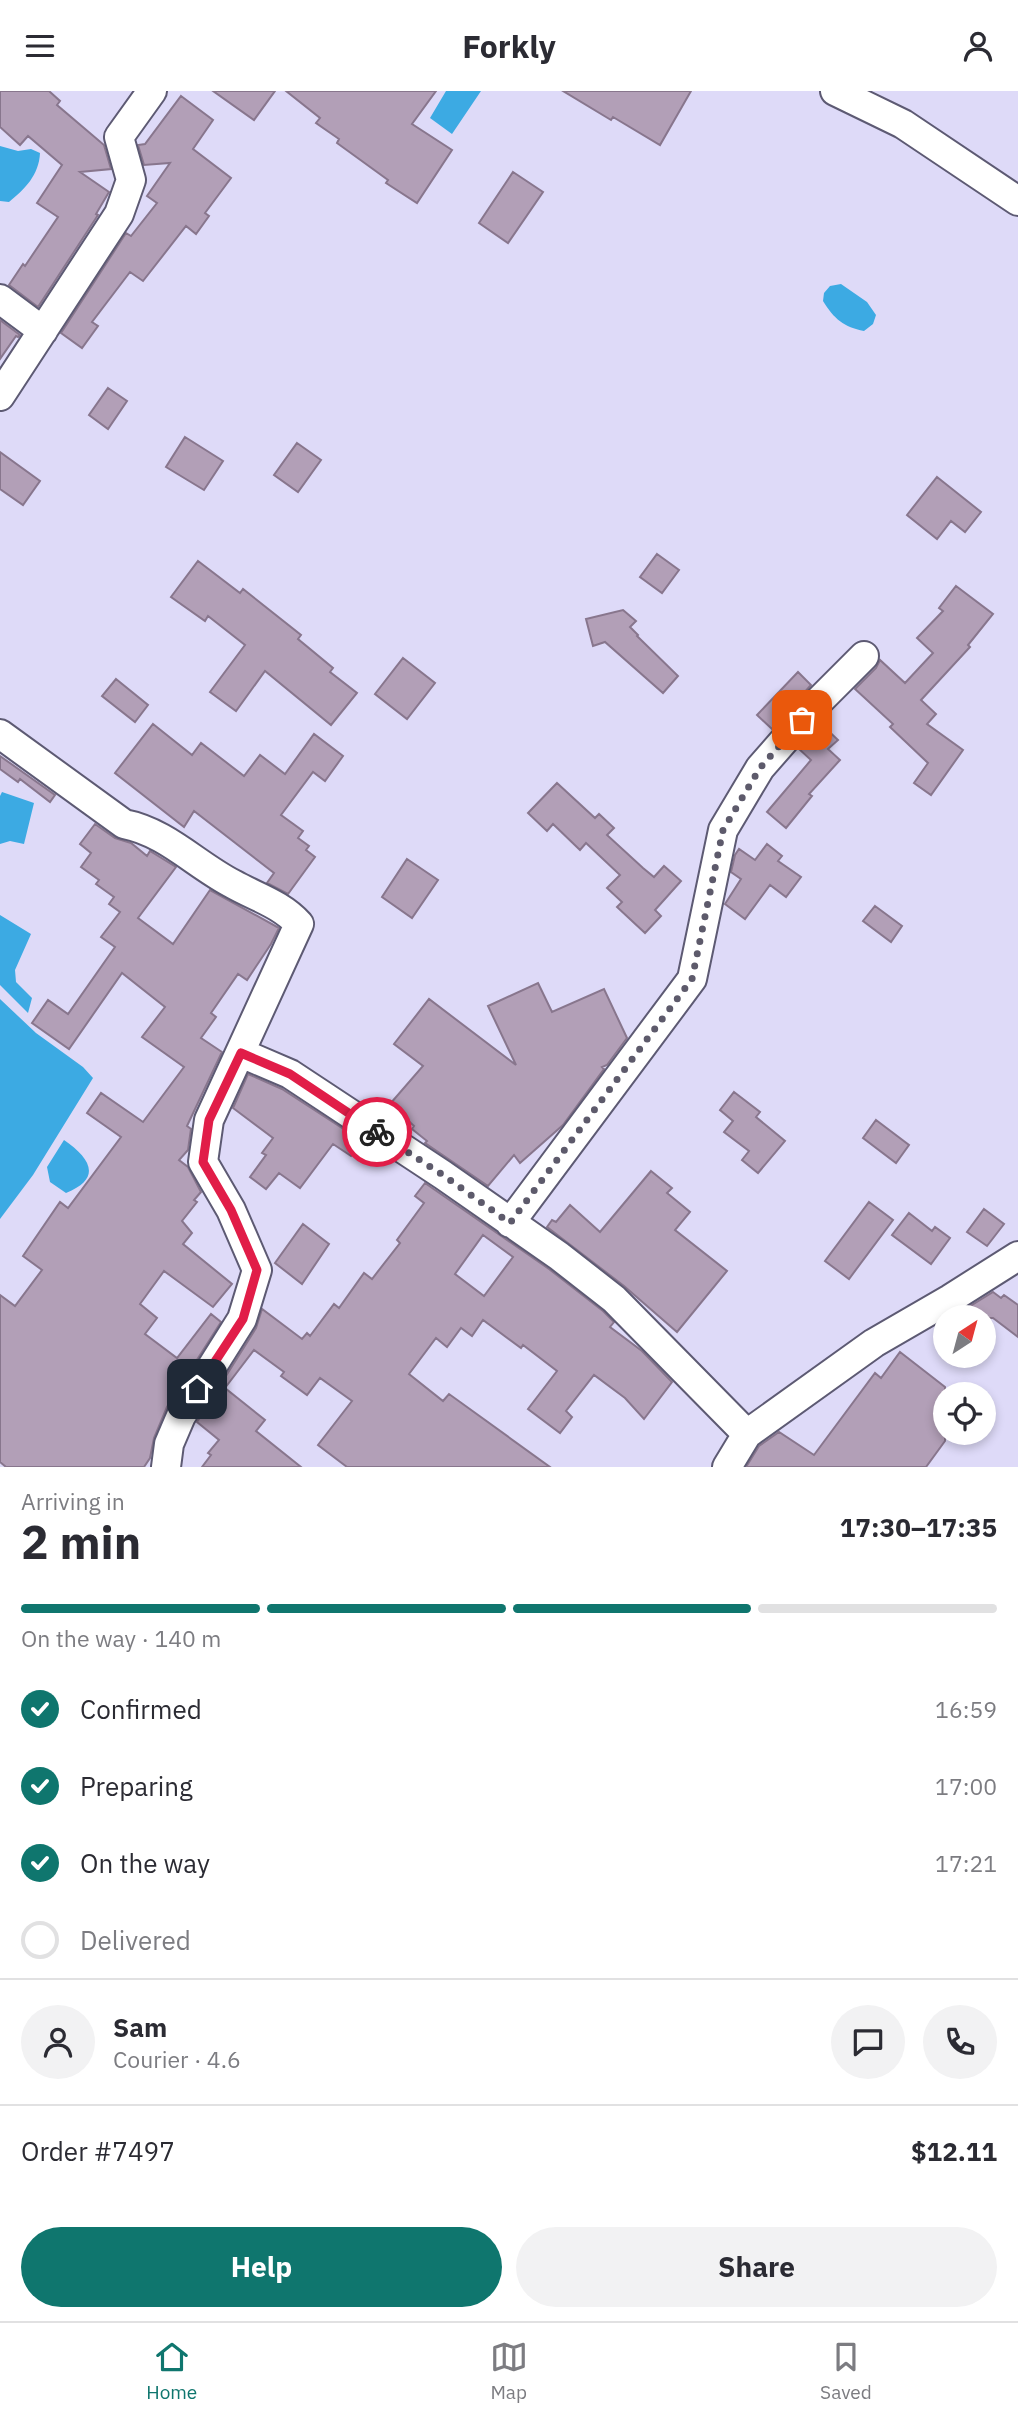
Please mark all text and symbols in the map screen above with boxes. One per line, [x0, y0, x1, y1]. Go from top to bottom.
text: Forkly [462, 25, 556, 67]
icon: menu [21, 27, 59, 65]
icon: person [959, 27, 997, 65]
pin [772, 690, 832, 750]
icon: bag [783, 701, 821, 739]
courier [342, 1097, 412, 1167]
icon: bike [358, 1113, 396, 1151]
north arrow [933, 1305, 996, 1369]
map controls [933, 1305, 996, 1445]
pin [167, 1359, 227, 1419]
icon: home [178, 1370, 216, 1408]
button: locate [933, 1382, 996, 1445]
text: Arriving in [21, 1486, 125, 1516]
text: 17:30–17:35 [840, 1510, 997, 1544]
text: 2 min [21, 1512, 141, 1572]
text: On the way · 140 m [21, 1623, 221, 1653]
icon: check [21, 1690, 59, 1728]
text: Confirmed [80, 1692, 202, 1726]
text: 16:59 [935, 1694, 997, 1724]
icon: check [21, 1767, 59, 1805]
text: Preparing [80, 1769, 193, 1803]
text: 17:00 [935, 1771, 997, 1801]
icon: check [21, 1844, 59, 1882]
text: On the way [80, 1846, 210, 1880]
text: 17:21 [935, 1848, 997, 1878]
text: Delivered [80, 1923, 191, 1957]
button: person [21, 2005, 95, 2079]
button: chat [831, 2005, 905, 2079]
button: phone [923, 2005, 997, 2079]
text: Sam [113, 2010, 167, 2044]
text: Courier · 4.6 [113, 2044, 241, 2074]
text: Order #7497 [21, 2134, 175, 2168]
text: $12.11 [911, 2134, 997, 2168]
button: Help [21, 2227, 502, 2307]
button: Share [516, 2227, 997, 2307]
tab: Home [146, 2338, 197, 2404]
tab: Map [490, 2338, 528, 2404]
tab: Saved [820, 2338, 872, 2404]

